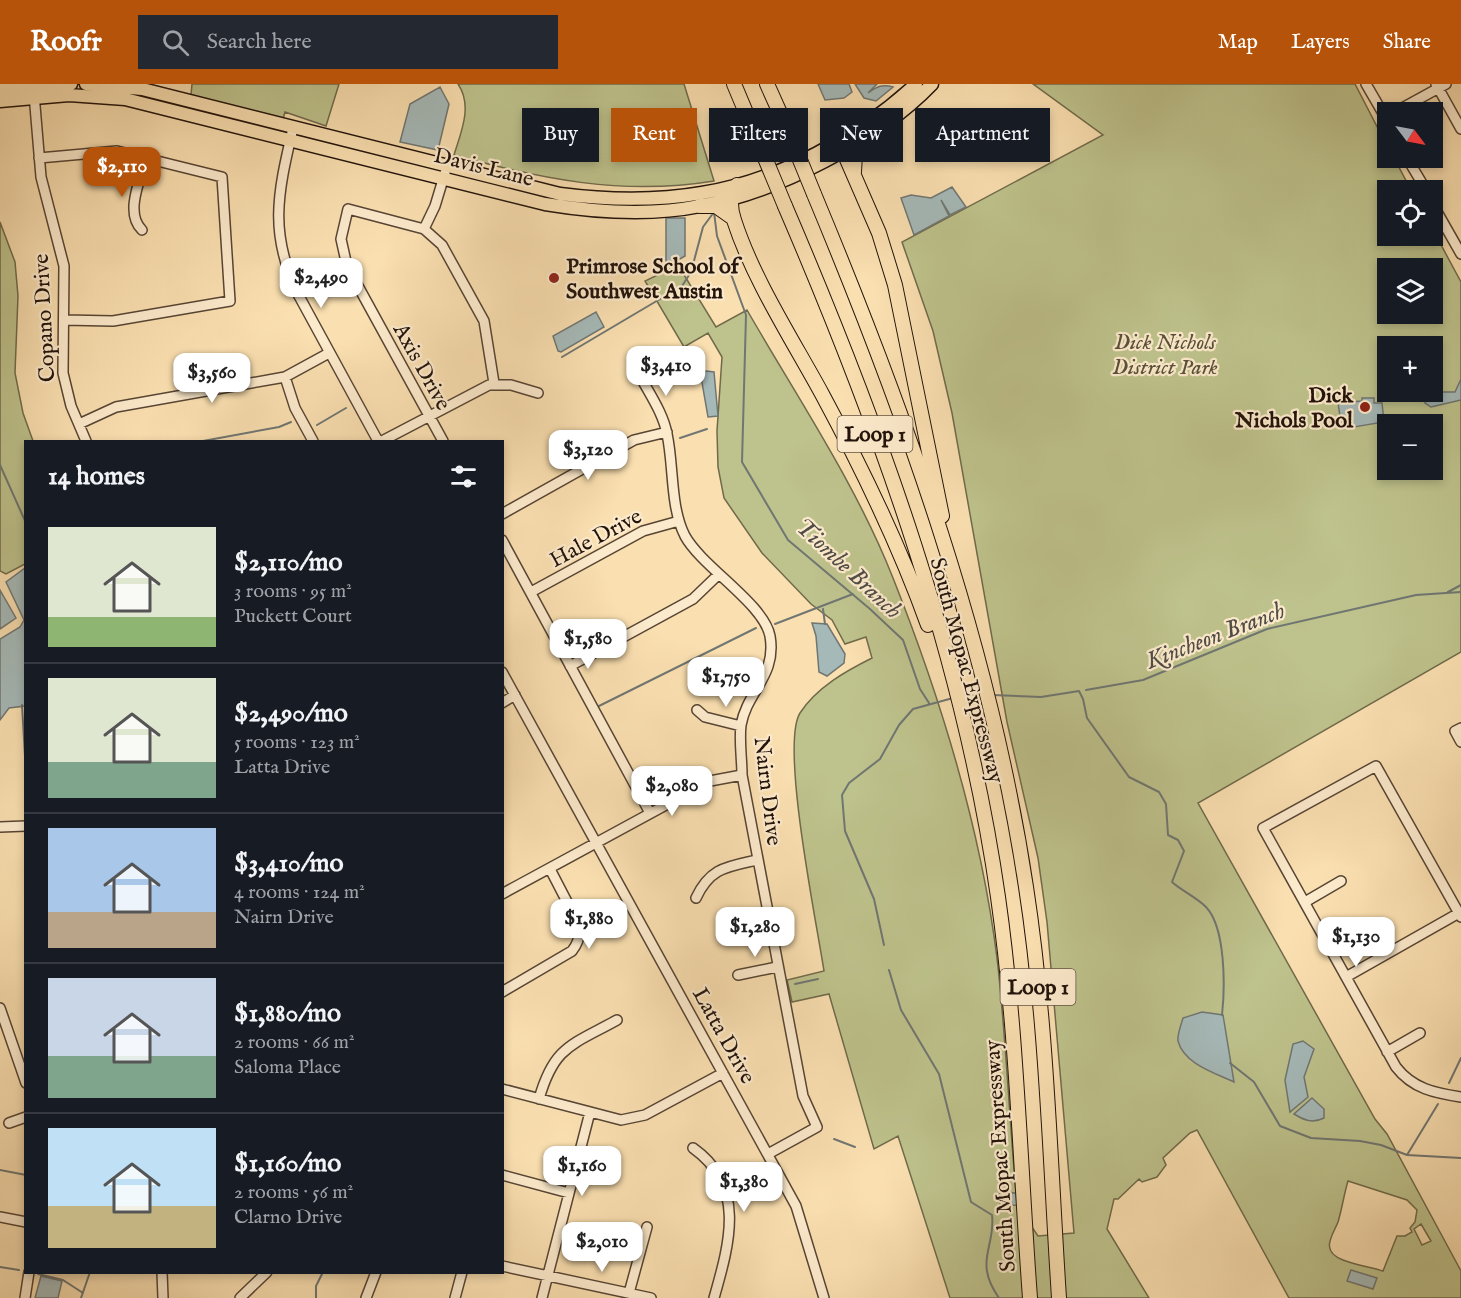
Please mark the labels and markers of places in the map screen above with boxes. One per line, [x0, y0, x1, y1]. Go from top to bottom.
pin: $2,110 [73, 147, 171, 198]
place label: Primrose School of Southwest Austin [566, 253, 743, 306]
pin: $2,490 [272, 258, 370, 309]
marker: Primrose School of Southwest Austin [547, 271, 561, 285]
pin: $3,410 [617, 346, 715, 397]
pin: $3,560 [163, 353, 261, 404]
place label: Dick Nichols Pool [1234, 382, 1354, 435]
marker: Dick Nichols Pool [1358, 400, 1372, 414]
pin: $3,120 [539, 430, 637, 481]
pin: $1,580 [539, 619, 637, 670]
pin: $1,750 [677, 657, 775, 708]
pin: $2,080 [623, 766, 721, 817]
pin: $1,880 [540, 899, 638, 950]
pin: $1,280 [706, 907, 804, 958]
pin: $1,130 [1307, 917, 1405, 968]
pin: $1,160 [533, 1146, 631, 1197]
pin: $1,380 [695, 1162, 793, 1213]
pin: $2,010 [553, 1222, 651, 1273]

